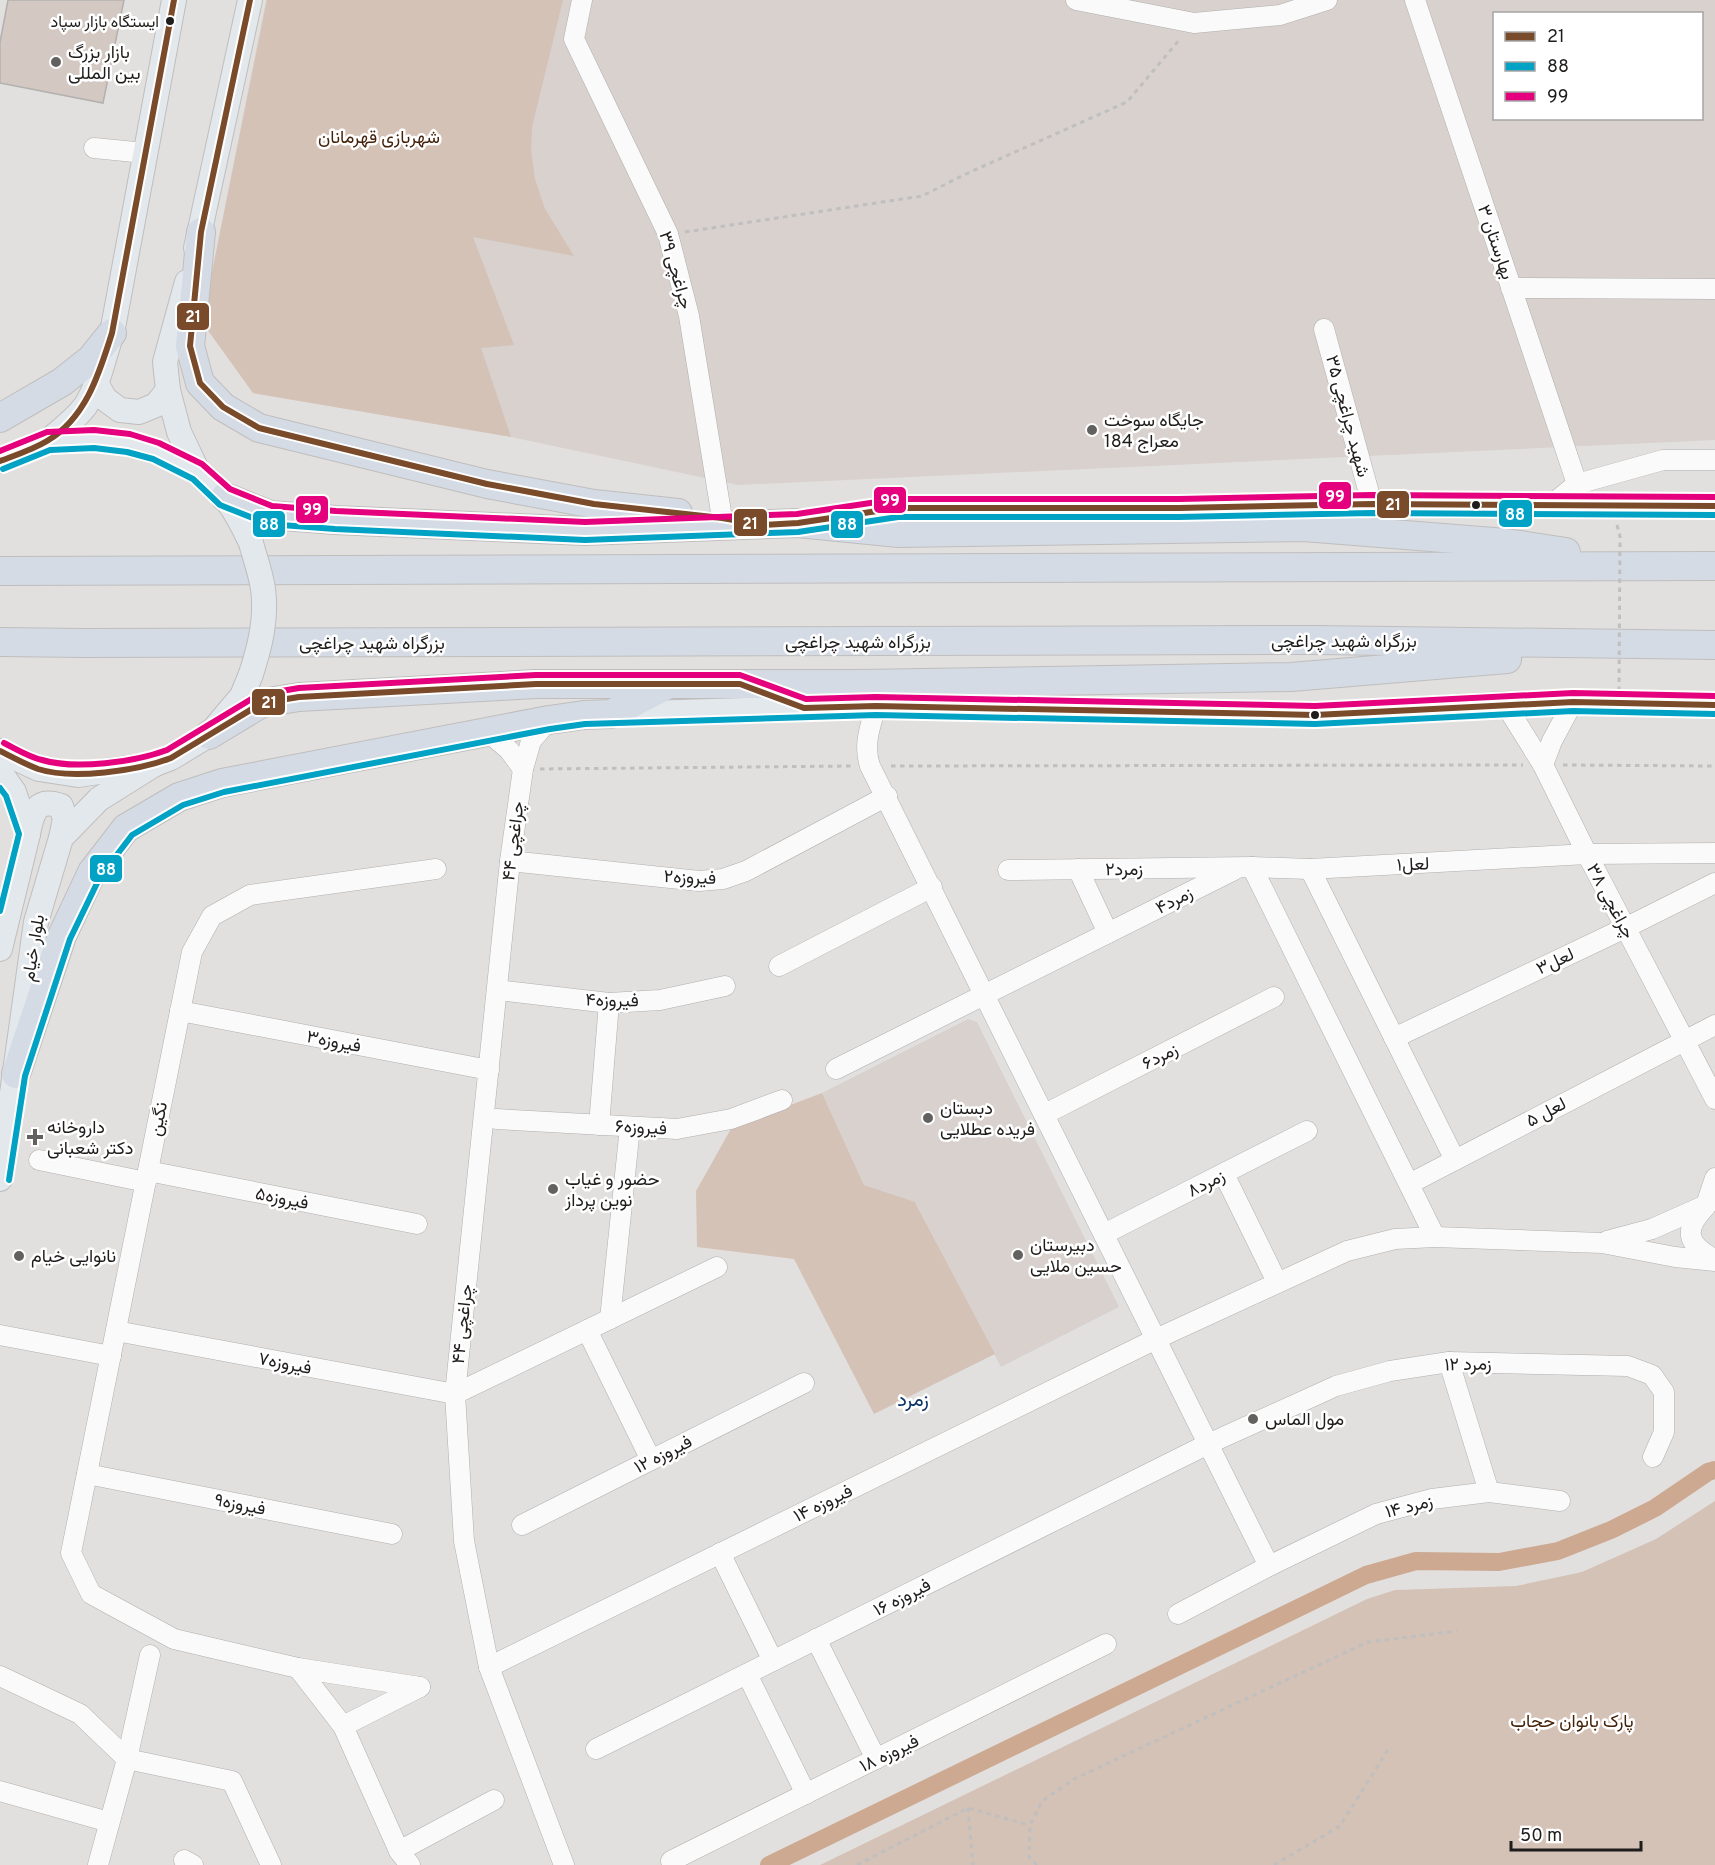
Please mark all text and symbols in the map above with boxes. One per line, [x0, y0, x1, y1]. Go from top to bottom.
legend [1493, 12, 1703, 120]
place label: ایستگاه بازار سپاد [51, 13, 159, 33]
marker: ایستگاه بازار سپاد [164, 15, 176, 27]
text: 21 [1547, 26, 1565, 49]
place label: بازار بزرگ بین المللی [68, 42, 140, 86]
marker: بازار بزرگ بین المللی [49, 55, 63, 69]
text: 88 [1547, 56, 1569, 79]
text: 99 [1547, 86, 1569, 109]
park label: شهربازی قهرمانان [318, 127, 440, 150]
street label: بهارستان ۳ [1471, 202, 1518, 283]
street label: چراغچی ۳۹ [652, 229, 697, 312]
line badge: 21 [176, 302, 210, 331]
text: 21 [185, 308, 201, 328]
street label: شهید چراغچی ٣۵ [1319, 353, 1374, 480]
place label: جایگاه سوخت 184 معراج [1104, 410, 1204, 454]
marker: جایگاه سوخت 184 معراج [1085, 423, 1099, 437]
line badge: 99 [1318, 481, 1352, 510]
line badge: 99 [873, 486, 907, 514]
text: 99 [1325, 488, 1345, 508]
line badge: 21 [1376, 490, 1410, 519]
text: 99 [880, 492, 900, 512]
line badge: 99 [295, 495, 329, 524]
text: 21 [1385, 496, 1401, 516]
unlabelled marker [1470, 499, 1482, 511]
line badge: 88 [1498, 499, 1533, 528]
text: 99 [302, 501, 322, 521]
text: 88 [1505, 506, 1525, 526]
line badge: 21 [733, 508, 768, 537]
line badge: 88 [252, 510, 286, 538]
line badge: 88 [830, 510, 864, 539]
text: 21 [742, 515, 758, 535]
text: 88 [259, 516, 279, 536]
text: 88 [837, 516, 857, 536]
street label: بزرگراه شهید چراغچی [1271, 631, 1417, 654]
street label: بزرگراه شهید چراغچی [785, 632, 931, 655]
street label: بزرگراه شهید چراغچی [299, 633, 445, 656]
line badge: 21 [251, 688, 286, 716]
text: 21 [261, 694, 277, 714]
unlabelled marker [1309, 709, 1321, 721]
street label: چراغچی ۴۴ [498, 800, 531, 882]
street label: لعل۱ [1396, 853, 1430, 878]
line badge: 88 [89, 854, 123, 883]
street label: زمرد۲ [1105, 859, 1143, 882]
street label: چراغچی ۳۸ [1580, 860, 1639, 943]
text: 88 [96, 861, 116, 881]
street label: فیروزه۲ [663, 866, 717, 891]
street label: زمرد۴ [1152, 882, 1197, 920]
street label: بلوار خیام [18, 913, 51, 983]
street label: لعل۳ [1533, 944, 1578, 981]
street label: فیروزه۴ [585, 990, 639, 1013]
street label: فیروزه۳ [304, 1026, 363, 1059]
street label: زمرد۶ [1139, 1039, 1183, 1076]
street label: لعل ۵ [1523, 1093, 1571, 1133]
place label: دبستان فریده عطلایی [940, 1098, 1035, 1142]
street label: نگین [145, 1100, 174, 1138]
marker: دبستان فریده عطلایی [921, 1111, 935, 1125]
street label: فیروزه۶ [614, 1116, 667, 1141]
place label: داروخانه دکتر شعبانی [47, 1117, 133, 1161]
marker: داروخانه دکتر شعبانی [28, 1130, 42, 1144]
street label: زمرد۸ [1184, 1165, 1229, 1203]
place label: حضور و غیاب نوین پرداز [564, 1169, 660, 1213]
marker: حضور و غیاب نوین پرداز [546, 1182, 560, 1196]
street label: فیروزه۵ [253, 1183, 310, 1216]
place label: دبیرستان حسین ملایی [1030, 1235, 1122, 1279]
place label: نانوایی خیام [31, 1246, 116, 1269]
marker: دبیرستان حسین ملایی [1011, 1248, 1025, 1262]
marker: نانوایی خیام [12, 1249, 26, 1263]
street label: چراغچی ۴۴ [448, 1283, 479, 1365]
street label: فیروزه۷ [256, 1348, 313, 1381]
street label: زمرد ۱۲ [1444, 1354, 1492, 1377]
district label: زمرد [897, 1388, 929, 1414]
place label: مول الماس [1265, 1409, 1344, 1432]
marker: مول الماس [1246, 1412, 1260, 1426]
street label: فیروزه ۱۲ [631, 1431, 697, 1480]
street label: فیروزه ۱۴ [790, 1480, 857, 1528]
street label: فیروزه۹ [212, 1489, 267, 1522]
street label: زمرد ۱۴ [1383, 1490, 1436, 1524]
street label: فیروزه ۱۶ [870, 1574, 935, 1623]
park label: پارک بانوان حجاب [1510, 1711, 1634, 1734]
street label: فیروزه ۱۸ [856, 1730, 923, 1779]
scale bar [1511, 1814, 1642, 1852]
text: 50 m [1520, 1825, 1562, 1848]

